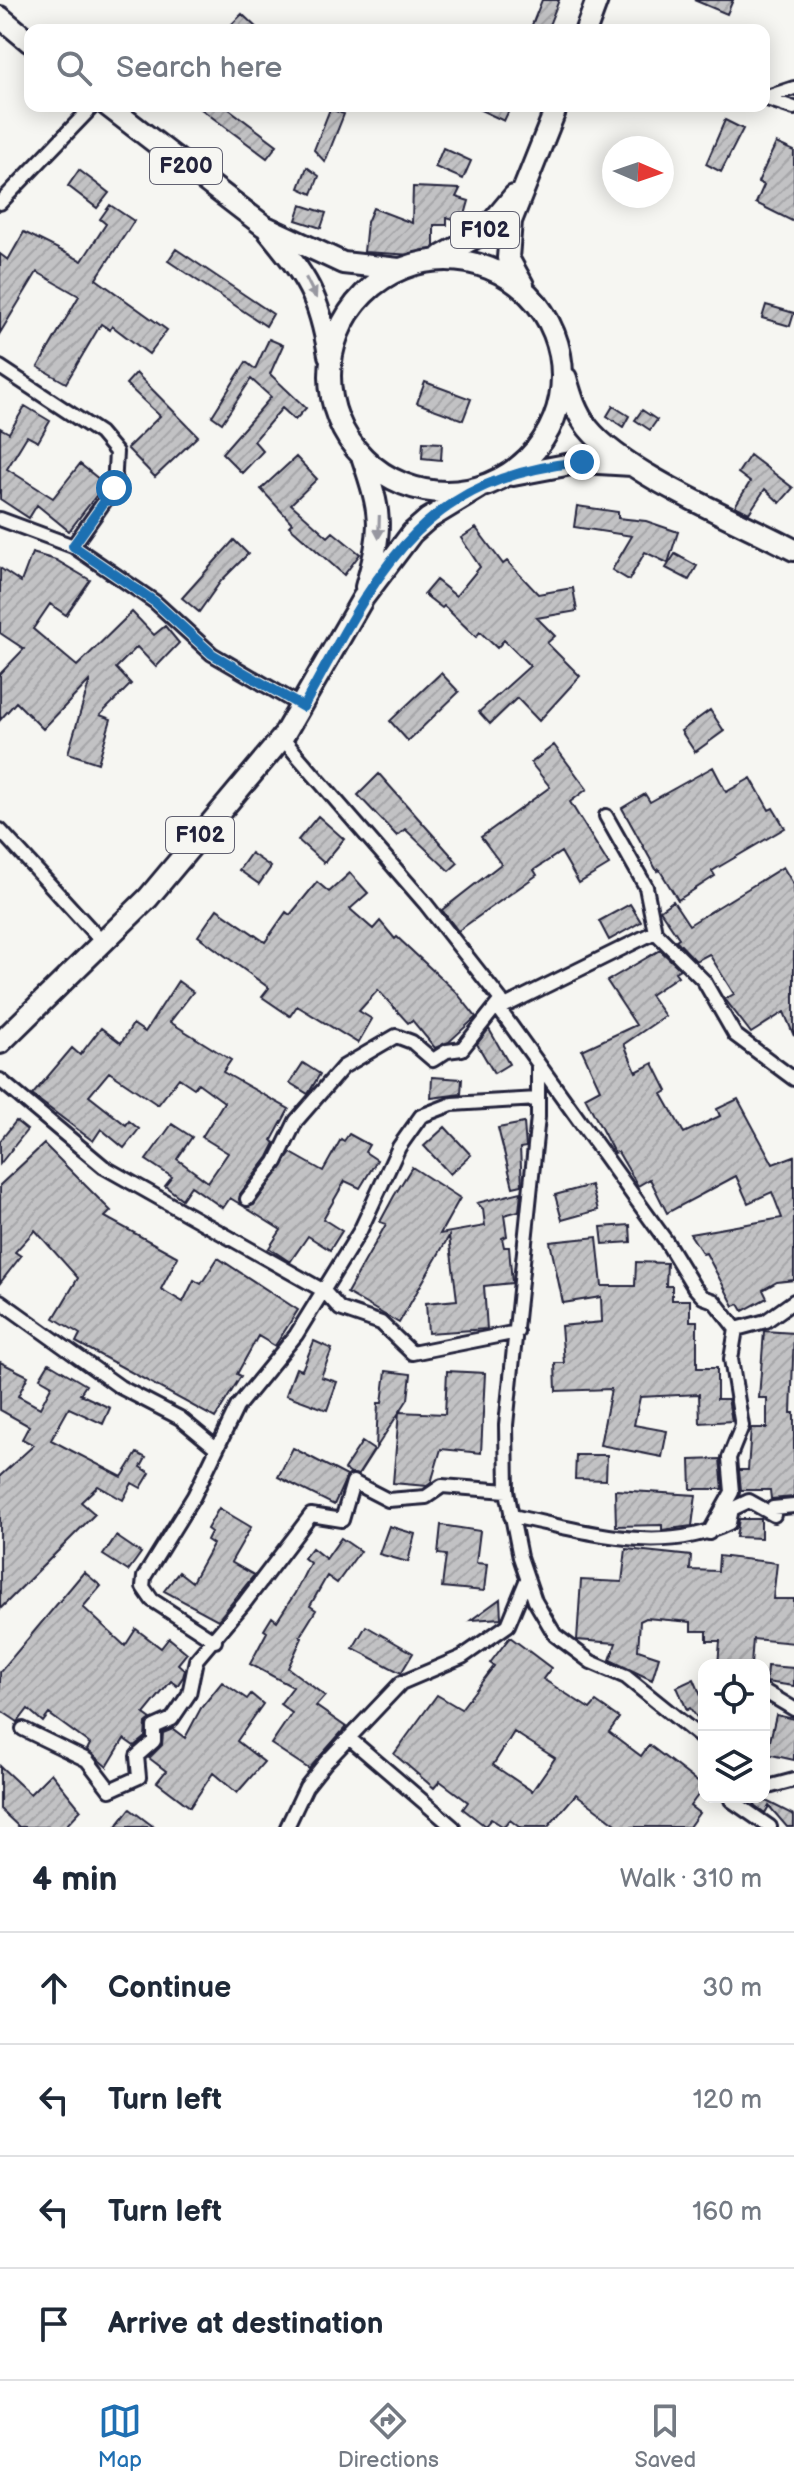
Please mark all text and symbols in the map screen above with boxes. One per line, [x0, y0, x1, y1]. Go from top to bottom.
search box [24, 24, 770, 112]
icon: search [52, 46, 96, 90]
text: Search here [116, 50, 282, 86]
north arrow [602, 136, 674, 208]
road number: F200 [150, 148, 222, 184]
road number: F102 [451, 212, 519, 248]
one-way arrow [304, 276, 318, 299]
route end [564, 444, 600, 480]
route start [96, 470, 132, 506]
one-way arrow [373, 515, 386, 540]
road number: F102 [166, 817, 234, 853]
map controls [698, 1659, 770, 1803]
button: locate [698, 1659, 770, 1731]
button: layers [698, 1731, 770, 1803]
text: 4 min [32, 1859, 118, 1900]
text: Walk · 310 m [620, 1864, 762, 1895]
icon: ahead [32, 1966, 76, 2010]
text: Continue [108, 1970, 231, 2006]
text: 30 m [702, 1973, 762, 2004]
icon: left [32, 2078, 76, 2122]
text: Turn left [108, 2082, 222, 2118]
text: 120 m [693, 2085, 762, 2116]
icon: left [32, 2190, 76, 2234]
text: Turn left [108, 2194, 222, 2230]
text: 160 m [692, 2197, 762, 2228]
icon: arrive [32, 2302, 76, 2346]
text: Arrive at destination [108, 2306, 384, 2342]
tab: Map [98, 2399, 142, 2474]
tab: Directions [338, 2399, 439, 2474]
tab: Saved [634, 2399, 696, 2474]

